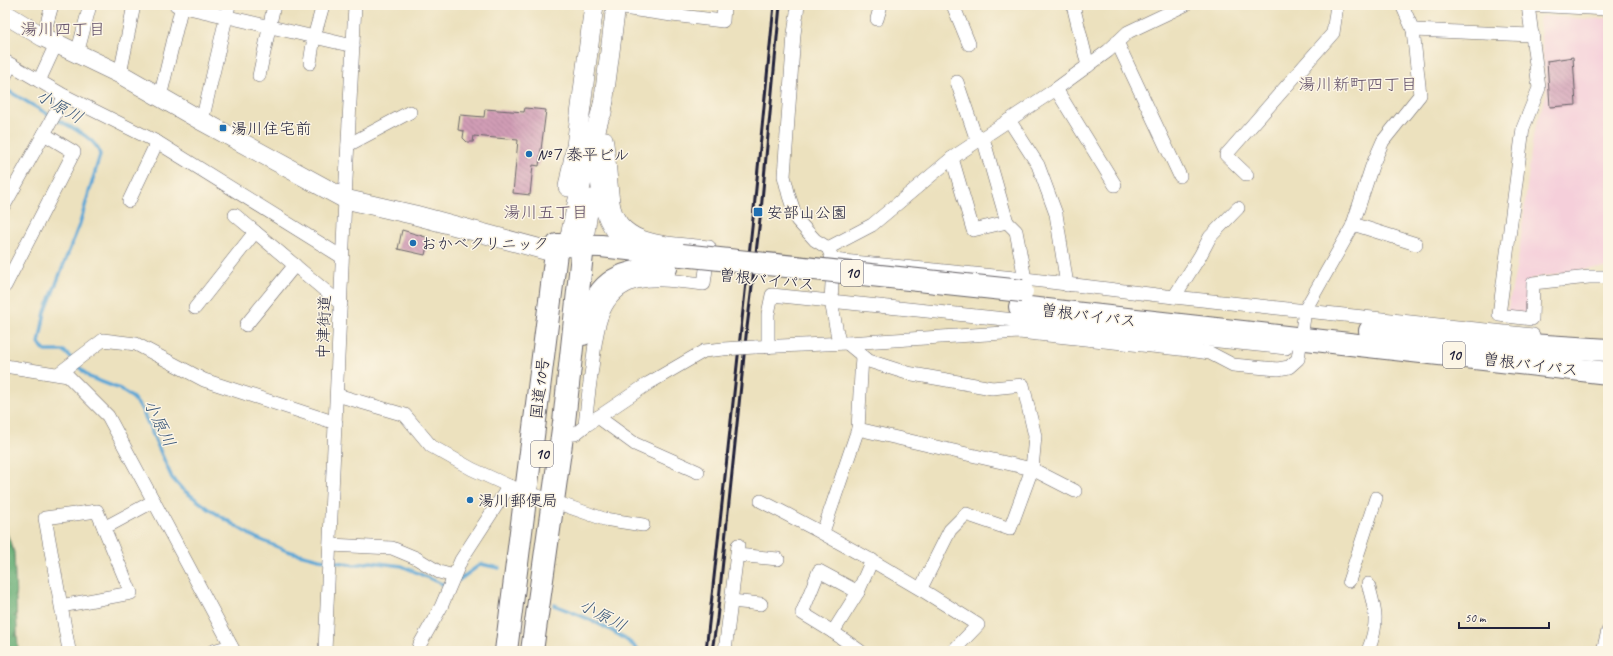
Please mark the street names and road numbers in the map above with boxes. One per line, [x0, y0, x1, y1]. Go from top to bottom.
road number: 10 [841, 260, 863, 286]
street label: 曽根バイパス [718, 265, 816, 295]
street label: 中津街道 [313, 295, 335, 359]
street label: 曽根バイパス [1040, 300, 1138, 332]
road number: 10 [1443, 342, 1465, 368]
street label: 曽根バイパス [1482, 349, 1580, 381]
street label: 国道10号 [526, 356, 554, 420]
road number: 10 [531, 441, 553, 467]

